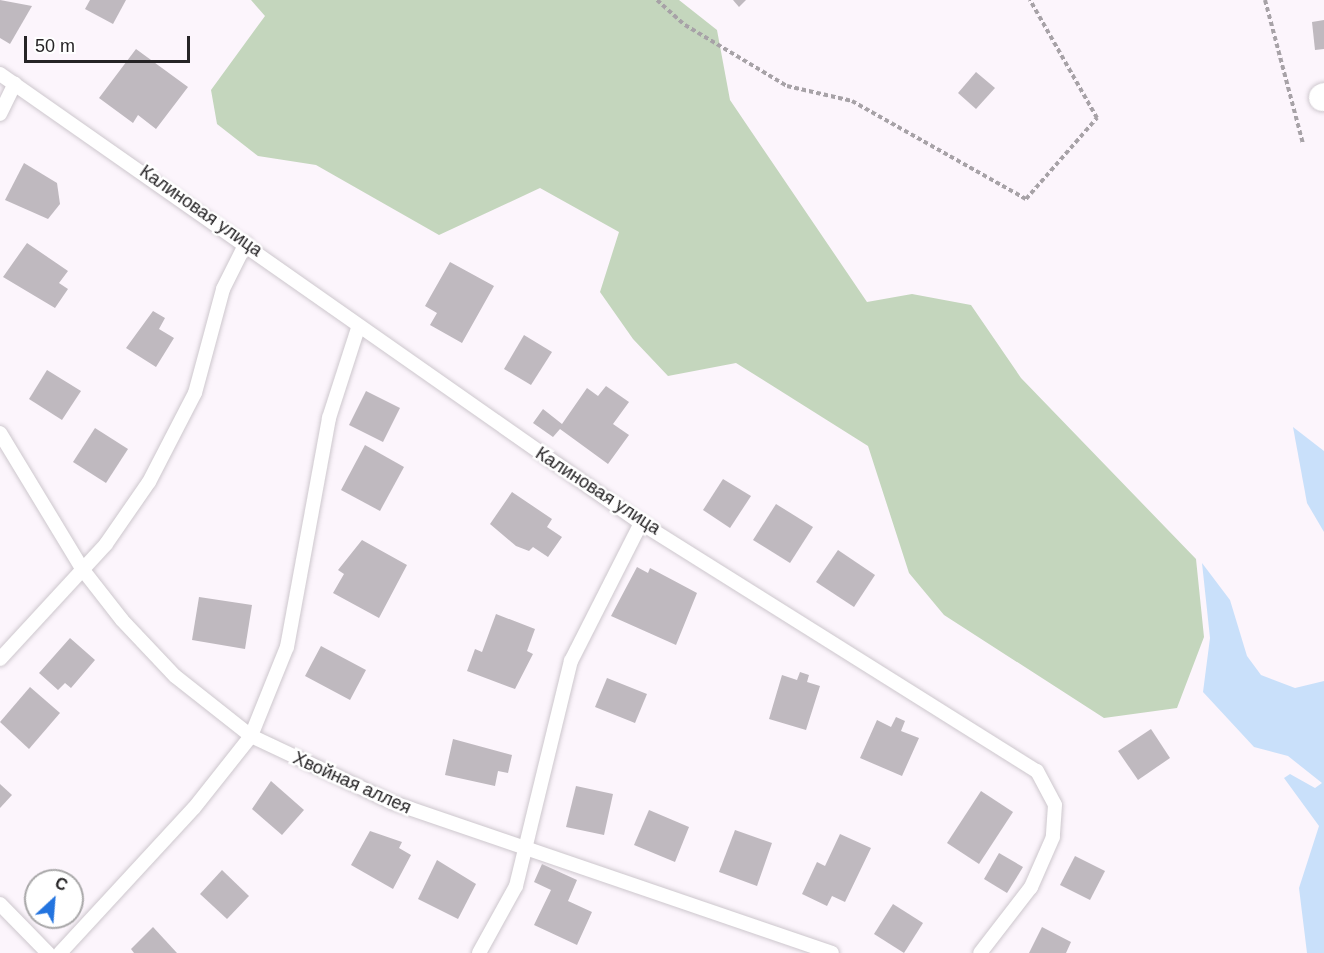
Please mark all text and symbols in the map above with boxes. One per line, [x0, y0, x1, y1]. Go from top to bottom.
scale bar [27, 24, 194, 62]
text: 50 m [35, 36, 75, 56]
street label: Калиновая улица [136, 161, 266, 261]
street label: Калиновая улица [531, 443, 665, 539]
street label: Хвойная аллея [290, 747, 414, 819]
north arrow [24, 869, 84, 929]
text: С [52, 874, 70, 894]

